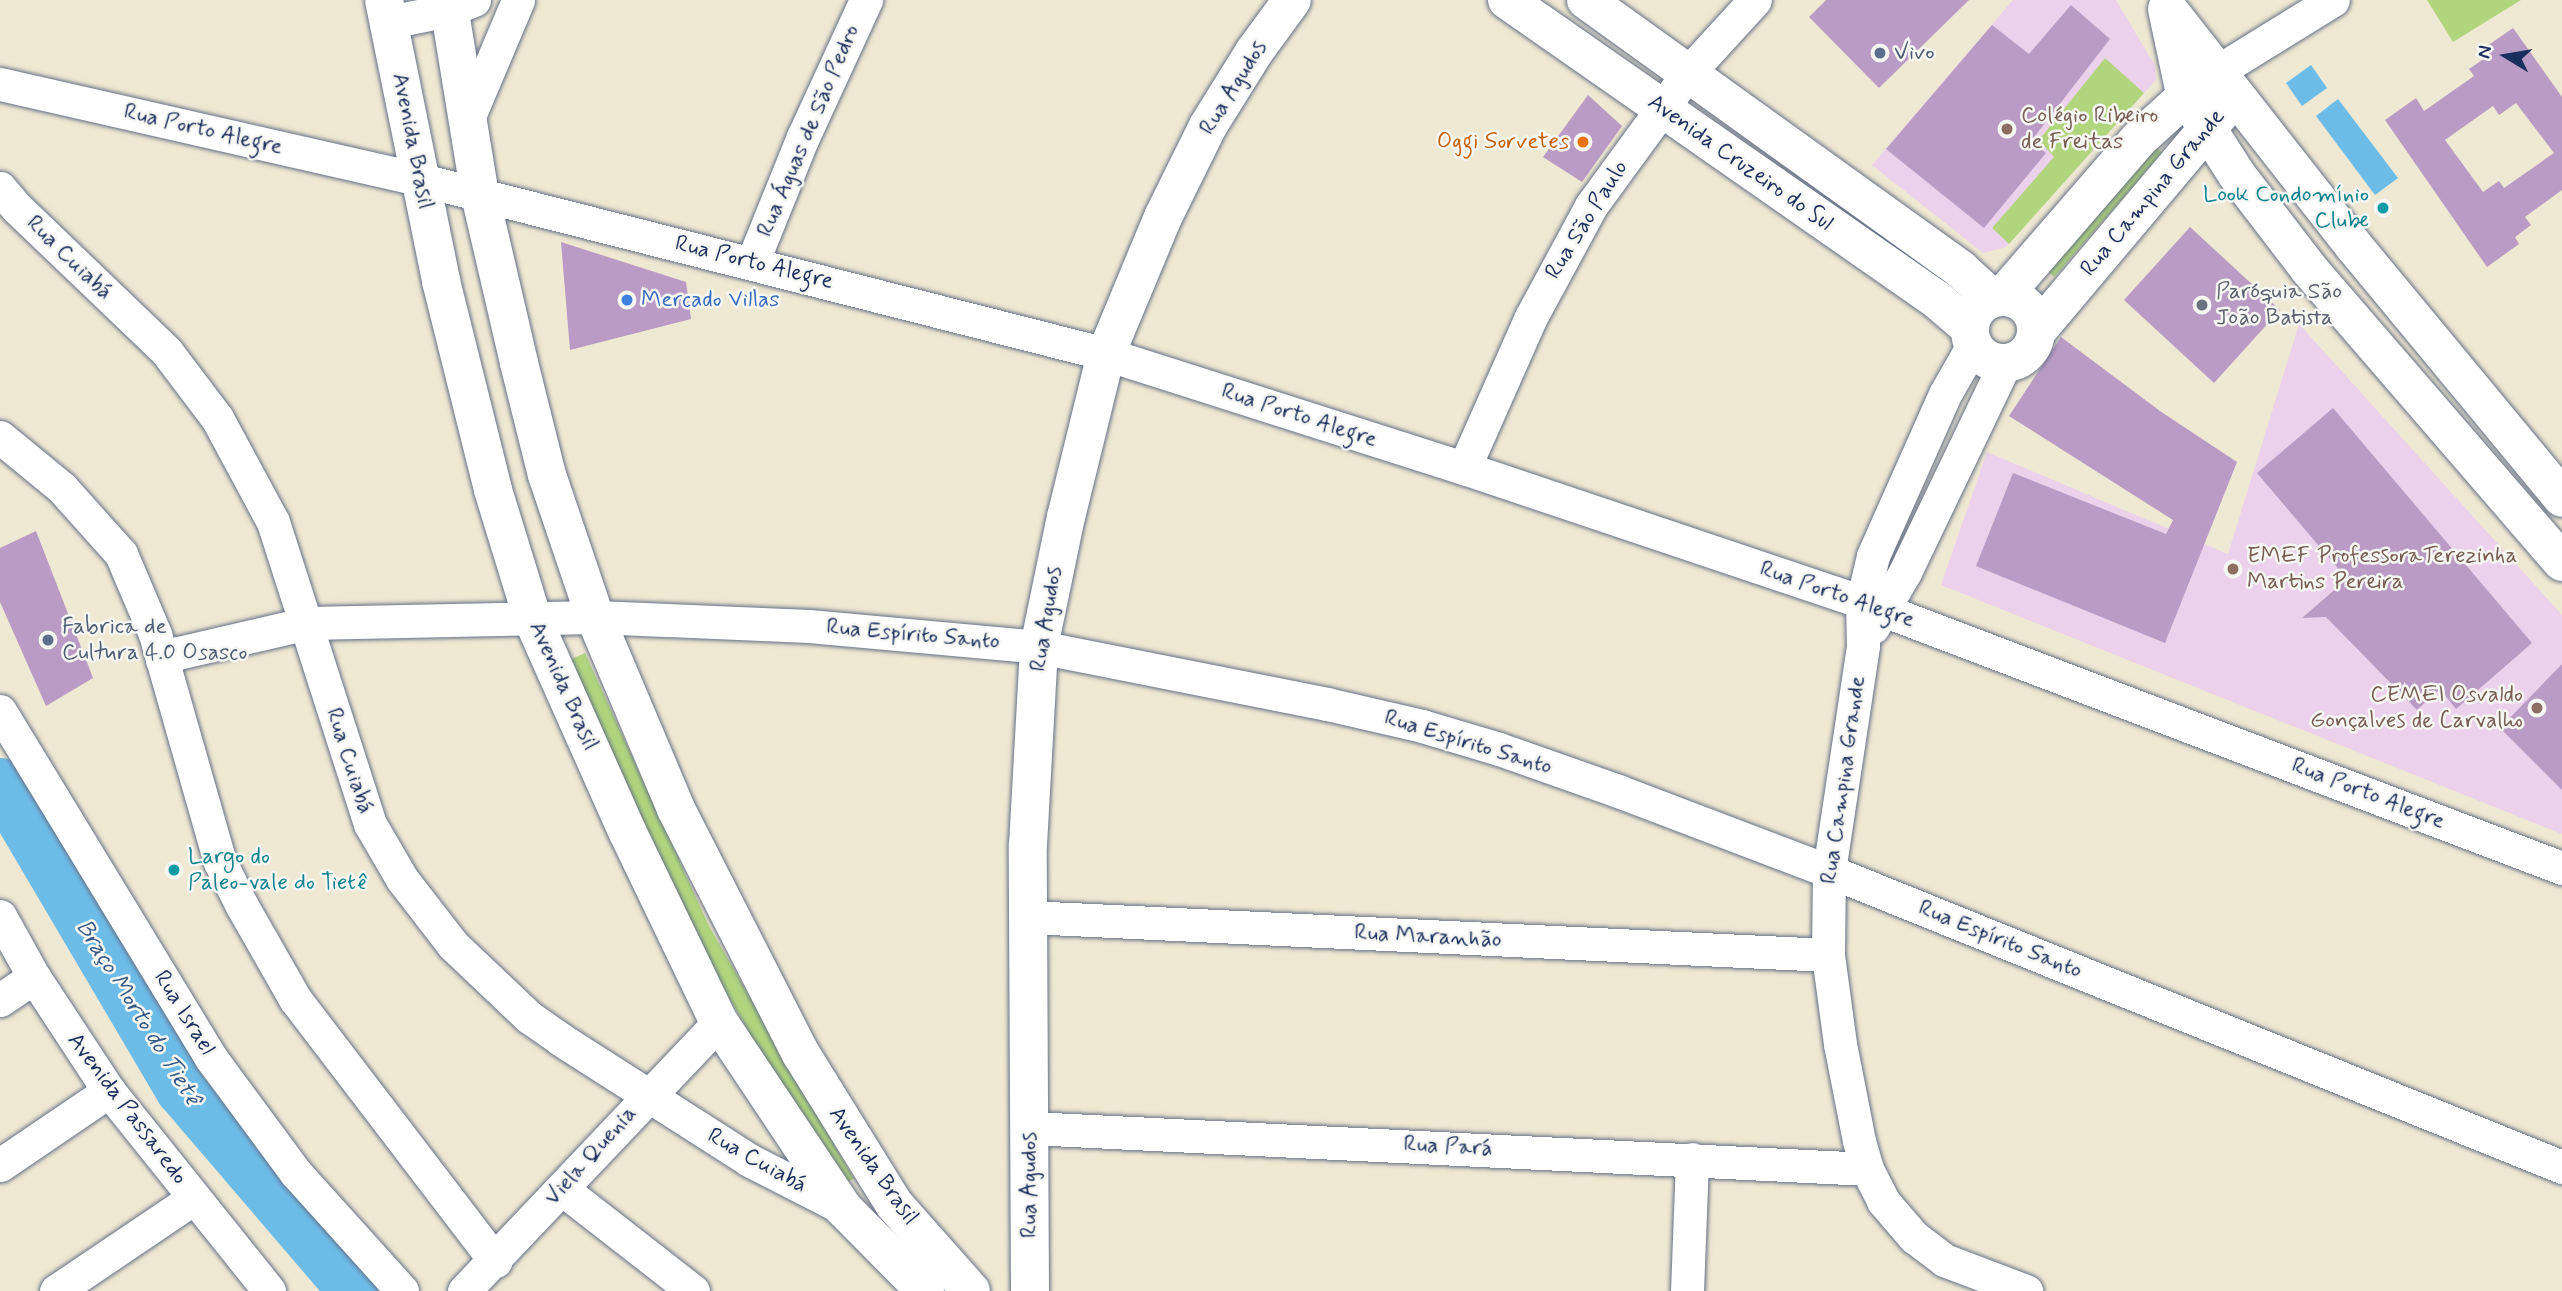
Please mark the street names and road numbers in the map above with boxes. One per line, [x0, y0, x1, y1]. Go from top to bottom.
street label: Rua Águas de São Pedro [752, 22, 866, 240]
street label: Rua Agudos [1195, 37, 1273, 139]
street label: Avenida Brasil [385, 70, 439, 212]
street label: Avenida Cruzeiro do Sul [1639, 87, 1841, 239]
street label: Rua Porto Alegre [122, 99, 284, 161]
street label: Rua Campina Grande [2074, 103, 2232, 283]
street label: Rua São Paulo [1541, 158, 1633, 282]
street label: Rua Cuiabá [20, 210, 118, 306]
street label: Rua Porto Alegre [673, 230, 835, 296]
street label: Rua Porto Alegre [1219, 378, 1379, 454]
street label: Rua Porto Alegre [1757, 556, 1917, 634]
street label: Rua Agudos [1025, 566, 1069, 672]
street label: Rua Espírito Santo [825, 614, 1001, 656]
street label: Avenida Brasil [522, 617, 604, 755]
street label: Rua Campina Grande [1816, 673, 1872, 887]
street label: Rua Cuiabá [319, 704, 379, 818]
street label: Rua Espírito Santo [1380, 704, 1556, 782]
street label: Rua Porto Alegre [2289, 753, 2447, 835]
street label: Rua Espírito Santo [1914, 894, 2086, 986]
street label: Rua Maranhão [1355, 919, 1501, 955]
street label: Rua Israel [146, 964, 222, 1062]
street label: Avenida Passaredo [62, 1029, 192, 1189]
street label: Viela Quenia [539, 1100, 643, 1212]
street label: Avenida Brasil [822, 1101, 924, 1231]
street label: Rua Cuiabá [702, 1122, 812, 1200]
street label: Rua Pará [1404, 1131, 1492, 1163]
street label: Rua Agudos [1016, 1133, 1044, 1237]

